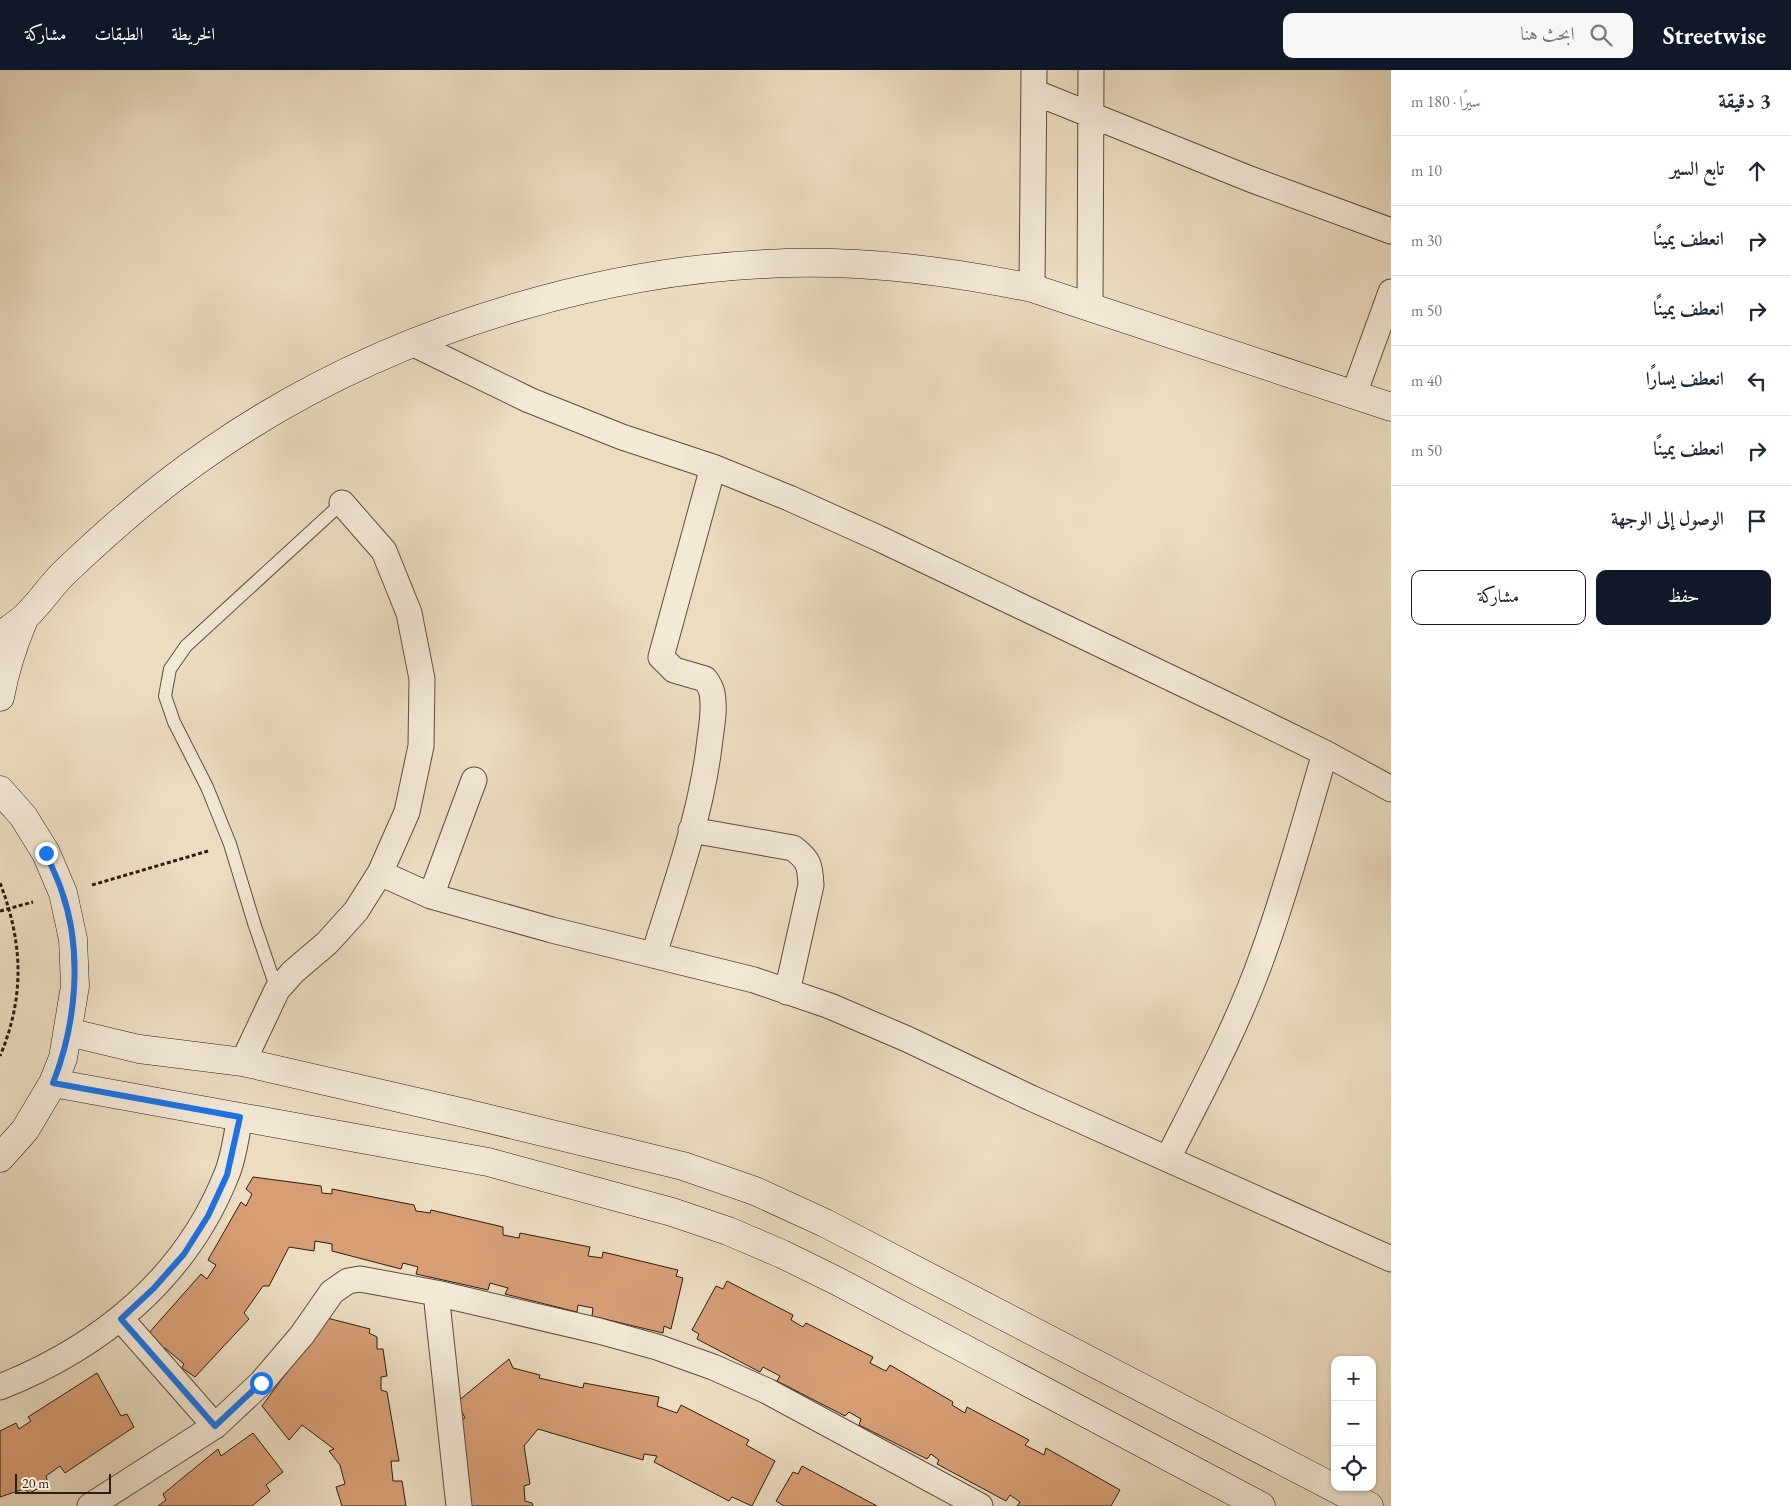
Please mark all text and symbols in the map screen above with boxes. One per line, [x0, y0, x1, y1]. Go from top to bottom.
search box [1283, 13, 1633, 58]
text: Streetwise [1663, 20, 1766, 51]
text: ابحث هنا [1520, 21, 1575, 46]
icon: search [1587, 21, 1615, 49]
text: مشاركة [25, 22, 66, 45]
text: الطبقات [94, 22, 143, 45]
text: الخريطة [171, 22, 215, 45]
text: 3 دقيقة [1718, 87, 1771, 114]
text: سيرًا · 180 m [1411, 91, 1481, 112]
text: تابع السير [1670, 156, 1724, 181]
icon: ahead [1743, 157, 1771, 185]
text: 10 m [1411, 160, 1442, 181]
text: انعطف يمينًا [1653, 226, 1724, 251]
icon: right [1743, 227, 1771, 255]
text: 30 m [1411, 230, 1442, 251]
text: انعطف يمينًا [1653, 296, 1724, 321]
icon: right [1743, 297, 1771, 325]
text: 50 m [1411, 300, 1442, 321]
text: انعطف يسارًا [1646, 366, 1724, 391]
icon: left [1743, 367, 1771, 395]
text: 40 m [1411, 370, 1442, 391]
text: انعطف يمينًا [1653, 436, 1724, 461]
icon: right [1743, 437, 1771, 465]
text: 50 m [1411, 440, 1442, 461]
text: الوصول إلى الوجهة [1611, 506, 1724, 531]
icon: arrive [1743, 507, 1771, 535]
button: مشاركة [1411, 570, 1586, 625]
button: حفظ [1596, 570, 1771, 625]
route end [35, 842, 58, 865]
map controls [1331, 1356, 1376, 1491]
button: + [1331, 1356, 1376, 1401]
route start [250, 1372, 273, 1395]
button: − [1331, 1401, 1376, 1446]
button: locate [1331, 1446, 1376, 1491]
scale bar [15, 1471, 111, 1494]
text: 20 m [22, 1474, 49, 1492]

